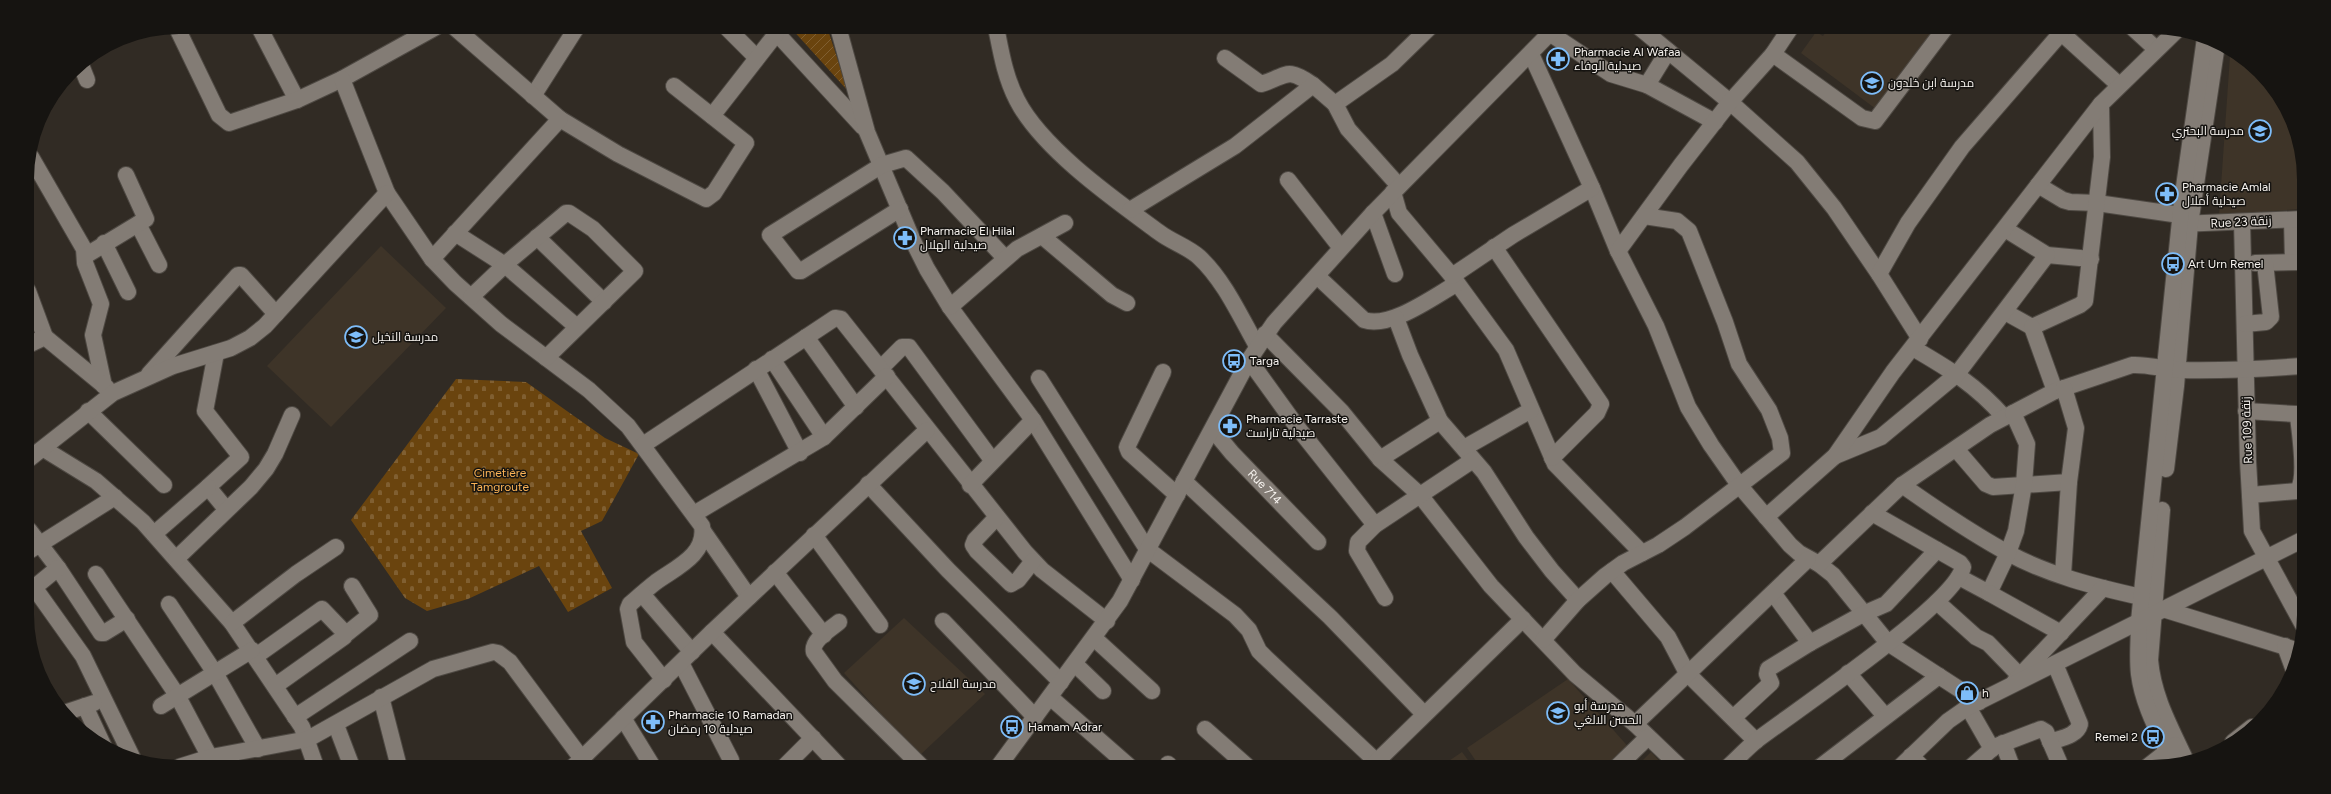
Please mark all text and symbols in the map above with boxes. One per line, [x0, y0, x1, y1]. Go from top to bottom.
place label: Pharmacie Al Wafaa صيدلية الوفاء [1574, 45, 1680, 73]
pharmacy icon: Pharmacie Al Wafaa صيدلية الوفاء [1545, 46, 1571, 72]
school or university icon: مدرسة ابن خلدون [1859, 70, 1885, 96]
place label: مدرسة ابن خلدون [1888, 76, 1974, 90]
school or university icon: مدرسة البحتري [2247, 118, 2273, 144]
place label: مدرسة البحتري [2172, 124, 2244, 141]
place label: Pharmacie Amlal صيدلية أملال [2182, 180, 2271, 208]
pharmacy icon: Pharmacie Amlal صيدلية أملال [2154, 181, 2180, 207]
street label: Rue 23 زنقة [2210, 213, 2272, 231]
place label: Pharmacie El Hilal صيدلية الهلال [920, 224, 1015, 252]
pharmacy icon: Pharmacie El Hilal صيدلية الهلال [892, 225, 918, 251]
bus stop icon: Art Urn Remel [2160, 251, 2186, 277]
place label: Art Urn Remel [2188, 257, 2263, 271]
school or university icon: مدرسة النخيل [343, 324, 369, 350]
place label: مدرسة النخيل [372, 330, 438, 344]
bus stop icon: Targa [1221, 348, 1247, 374]
place label: Targa [1250, 354, 1279, 368]
street label: Rue 109 زنقة [2239, 396, 2255, 464]
place label: Pharmacie Tarraste صيدلية تاراست [1246, 412, 1348, 440]
pharmacy icon: Pharmacie Tarraste صيدلية تاراست [1217, 413, 1243, 439]
park label: Cimetière Tamgroute [471, 466, 529, 494]
street label: Rue 714 [1245, 467, 1285, 508]
school or university icon: مدرسة الفلاح [901, 671, 927, 697]
place label: مدرسة الفلاح [930, 677, 996, 692]
shop icon: h [1954, 680, 1980, 706]
place label: h [1982, 686, 1989, 700]
place label: مدرسة أبو الحسن الالغي [1574, 698, 1642, 730]
school or university icon: مدرسة أبو الحسن الالغي [1545, 700, 1571, 726]
place label: Pharmacie 10 Ramadan صيدلية 10 رمضان [668, 708, 793, 736]
pharmacy icon: Pharmacie 10 Ramadan صيدلية 10 رمضان [640, 709, 666, 735]
bus stop icon: Hamam Adrar [999, 714, 1025, 740]
place label: Hamam Adrar [1028, 720, 1102, 734]
bus stop icon: Remel 2 [2140, 724, 2166, 750]
place label: Remel 2 [2095, 730, 2138, 744]

